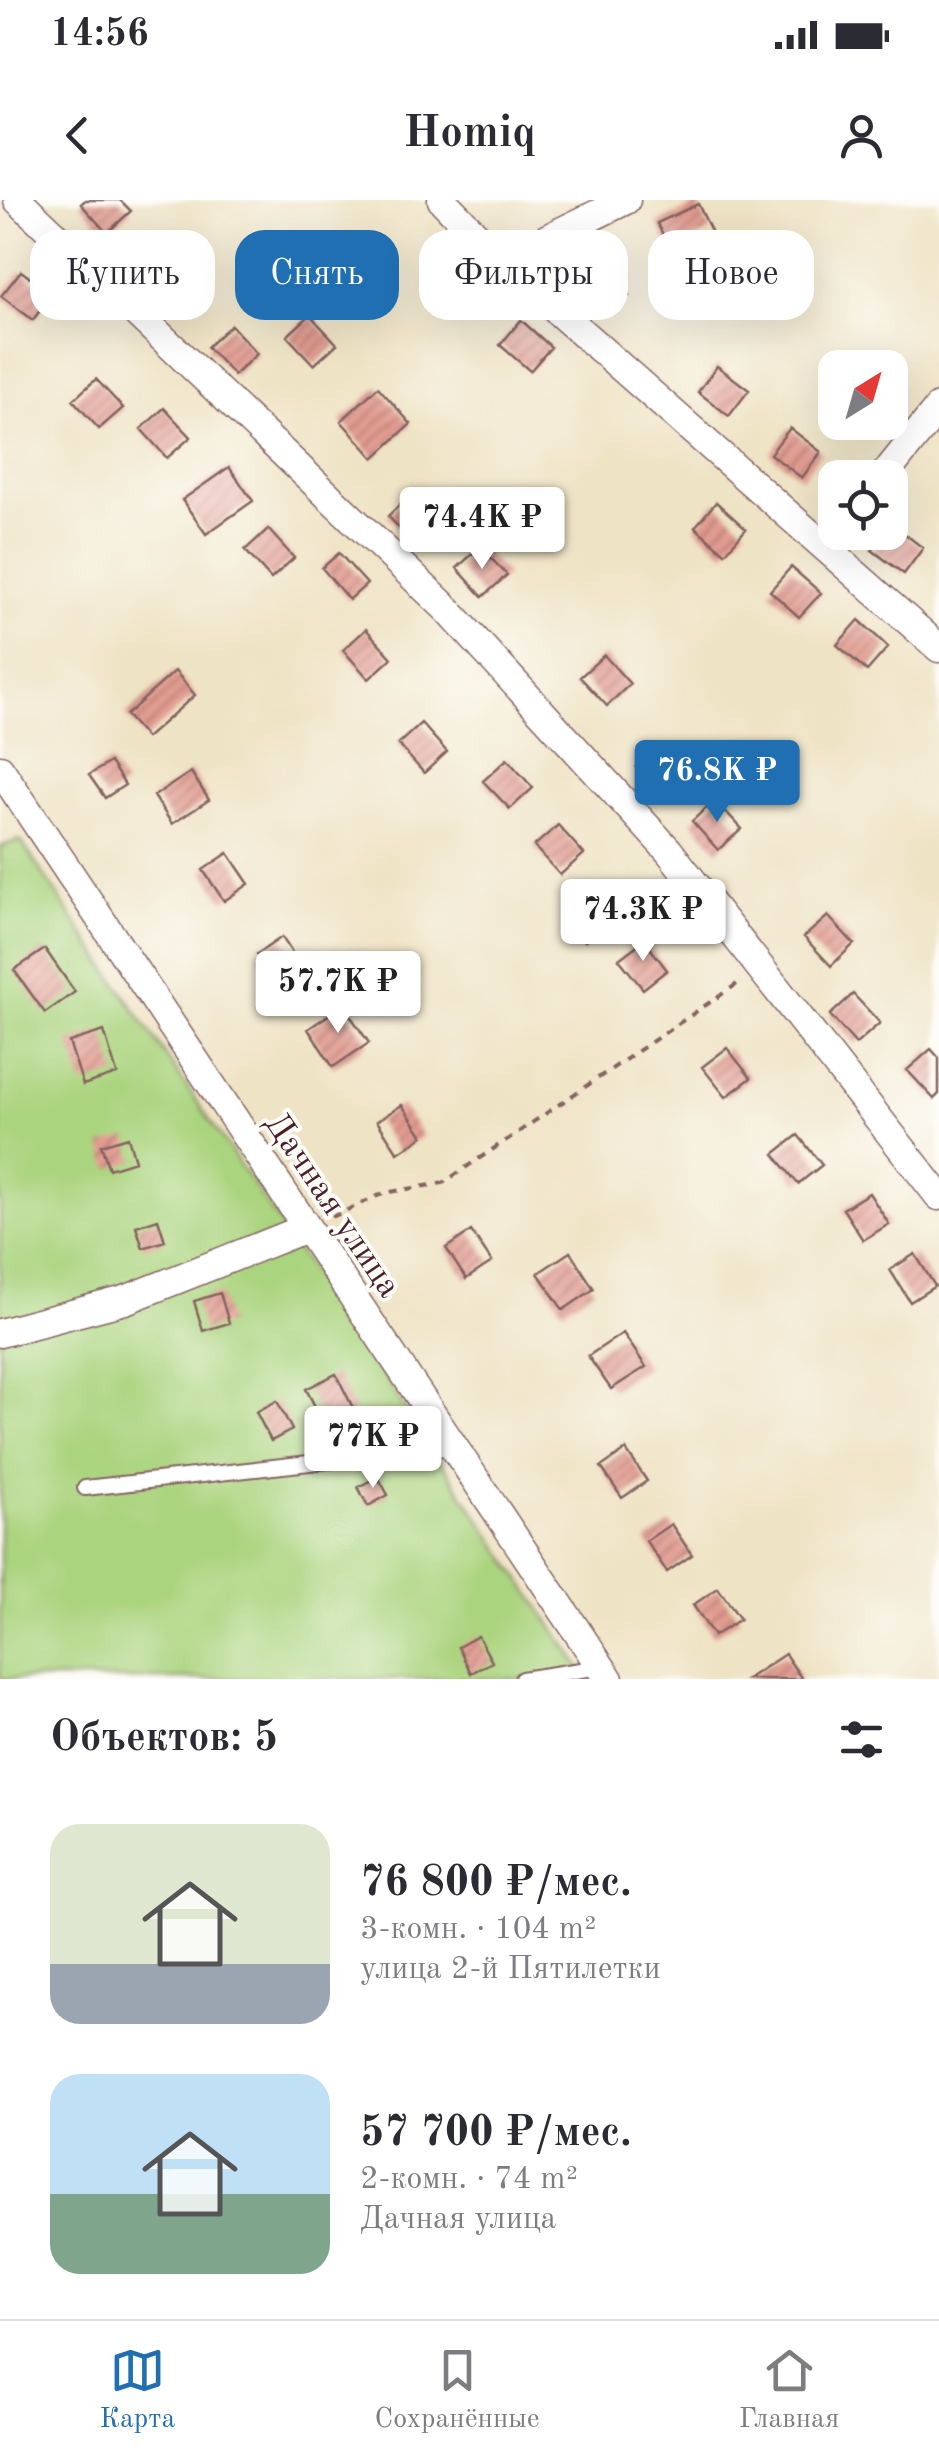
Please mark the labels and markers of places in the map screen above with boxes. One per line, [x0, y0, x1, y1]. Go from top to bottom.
pin: 74.4K ₽ [390, 487, 574, 572]
pin: 76.8K ₽ [625, 740, 809, 825]
pin: 74.3K ₽ [551, 879, 735, 964]
pin: 57.7K ₽ [246, 951, 430, 1036]
pin: 77K ₽ [303, 1406, 443, 1491]

